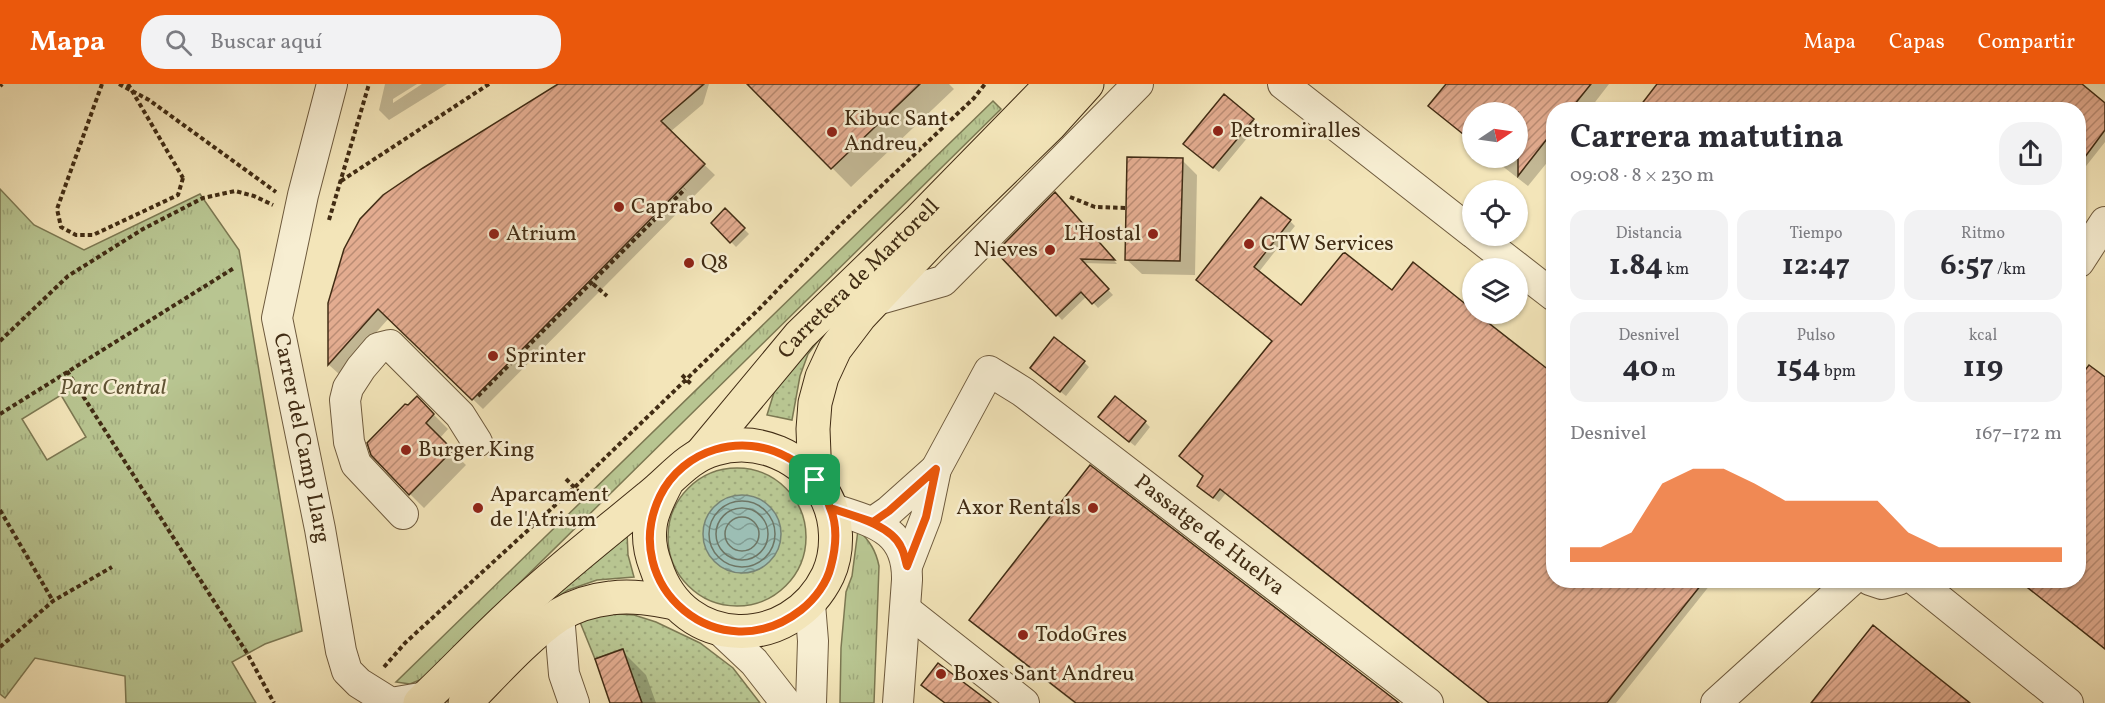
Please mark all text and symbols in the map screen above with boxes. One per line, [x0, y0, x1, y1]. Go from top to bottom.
search box [141, 15, 561, 69]
text: Mapa [30, 23, 105, 62]
icon: search [162, 26, 195, 59]
text: Buscar aquí [210, 27, 322, 58]
text: Mapa [1804, 28, 1856, 57]
text: Capas [1889, 28, 1945, 57]
text: Compartir [1978, 28, 2075, 57]
north arrow [1462, 102, 1528, 168]
map controls [1462, 102, 1528, 324]
place label: Kibuc Sant Andreu [844, 104, 948, 160]
place label: Petromiralles [1230, 116, 1361, 147]
text: Carrera matutina [1570, 116, 1844, 162]
button: share [1999, 122, 2062, 185]
marker: Petromiralles [1211, 124, 1225, 138]
marker: Kibuc Sant Andreu [825, 125, 839, 139]
text: 09:08 · 8 × 230 m [1570, 162, 1714, 190]
button: locate [1462, 180, 1528, 246]
place label: Caprabo [631, 192, 713, 223]
street label: Carretera de Martorell [771, 192, 947, 366]
marker: Caprabo [612, 200, 626, 214]
place label: Atrium [506, 219, 577, 250]
place label: L'Hostal [1064, 219, 1141, 250]
text: Distancia [1616, 223, 1682, 245]
text: Tiempo [1790, 223, 1842, 245]
text: Ritmo [1961, 223, 2005, 245]
marker: Atrium [487, 227, 501, 241]
marker: L'Hostal [1146, 227, 1160, 241]
place label: CTW Services [1261, 229, 1394, 260]
place label: Nieves [974, 235, 1038, 266]
marker: CTW Services [1242, 237, 1256, 251]
marker: Nieves [1043, 243, 1057, 257]
text: 1.84 [1609, 245, 1663, 287]
text: 12:47 [1782, 245, 1850, 287]
text: 6:57 [1940, 245, 1994, 287]
place label: Q8 [701, 248, 728, 279]
marker: Q8 [682, 256, 696, 270]
button: layers [1462, 258, 1528, 324]
text: km [1663, 259, 1689, 281]
text: /km [1994, 259, 2026, 281]
text: Desnivel [1618, 325, 1680, 347]
text: Pulso [1797, 325, 1835, 347]
text: kcal [1969, 325, 1997, 347]
street label: Carrer del Camp Llarg [265, 330, 338, 546]
place label: Sprinter [505, 341, 586, 372]
text: 40 [1622, 347, 1658, 389]
text: 154 [1776, 347, 1821, 389]
text: 119 [1963, 347, 2003, 389]
marker: Sprinter [486, 349, 500, 363]
text: m [1658, 361, 1676, 383]
text: bpm [1821, 361, 1856, 383]
park label: Parc Central [60, 373, 167, 404]
text: Desnivel [1570, 420, 1646, 448]
text: 167–172 m [1974, 420, 2062, 448]
place label: Burger King [418, 435, 535, 466]
marker: Burger King [399, 443, 413, 457]
pin [789, 454, 840, 505]
icon: arrive [798, 463, 831, 496]
street label: Passatge de Huelva [1127, 467, 1291, 603]
place label: Aparcament de l'Atrium [490, 480, 609, 536]
place label: Axor Rentals [956, 493, 1081, 524]
marker: Aparcament de l'Atrium [471, 501, 485, 515]
marker: Axor Rentals [1086, 501, 1100, 515]
place label: TodoGres [1035, 620, 1127, 651]
marker: TodoGres [1016, 628, 1030, 642]
place label: Boxes Sant Andreu [953, 659, 1135, 690]
marker: Boxes Sant Andreu [934, 667, 948, 681]

